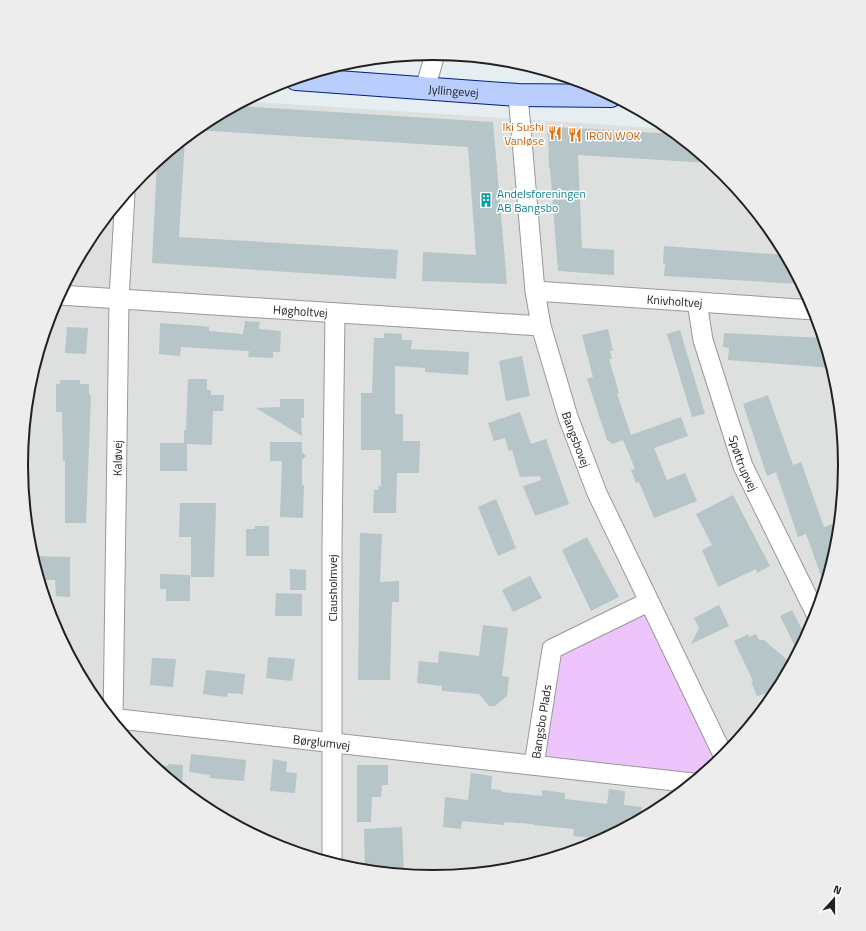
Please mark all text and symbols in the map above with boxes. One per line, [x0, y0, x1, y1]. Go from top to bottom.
street label: Jyllingevej [428, 79, 479, 102]
place label: Iki Sushi Vanløse [503, 117, 544, 150]
restaurant icon: Iki Sushi Vanløse [547, 125, 563, 141]
place label: IRON WOK [586, 126, 641, 145]
restaurant icon: IRON WOK [567, 127, 583, 143]
place label: Andelsforeningen AB Bangsbo [497, 184, 586, 217]
building icon: Andelsforeningen AB Bangsbo [478, 192, 494, 208]
street label: Knivholtvej [646, 289, 703, 312]
street label: Høgholtvej [273, 299, 328, 322]
street label: Bangsbovej [557, 409, 596, 470]
street label: Spøttrupvej [724, 433, 763, 494]
street label: Kaløvej [107, 440, 127, 476]
street label: Clausholmvej [323, 554, 342, 622]
street label: Bangsbo Plads [526, 683, 556, 760]
street label: Børglumvej [292, 729, 351, 754]
north arrow [814, 879, 854, 919]
text: N [831, 881, 844, 898]

